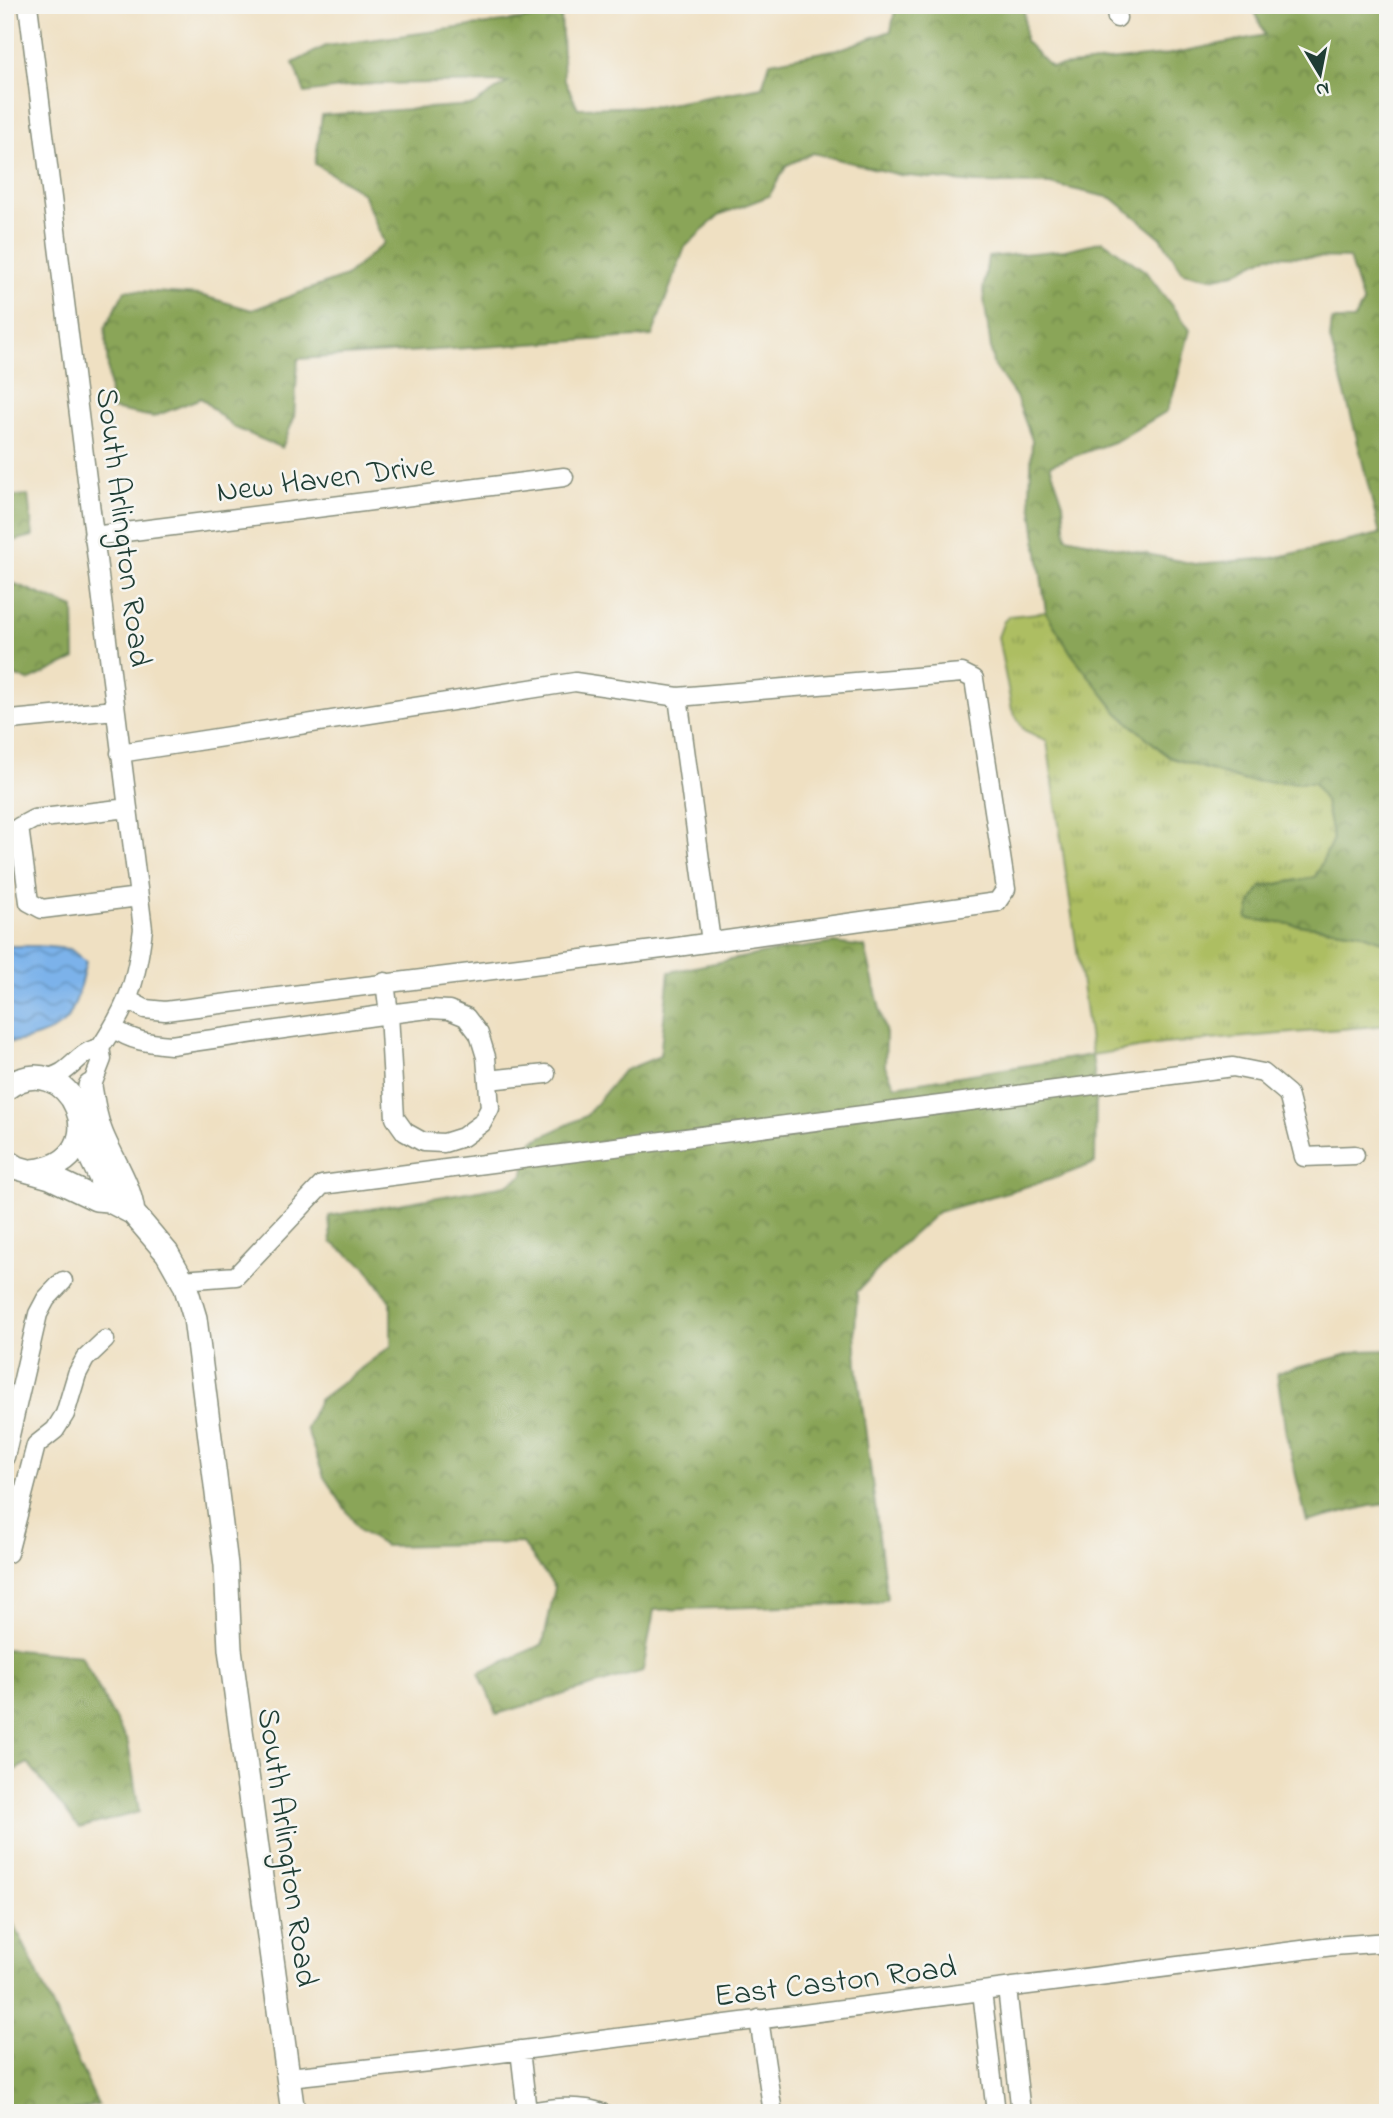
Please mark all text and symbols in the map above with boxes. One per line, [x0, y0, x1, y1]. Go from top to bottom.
north arrow [1284, 38, 1354, 108]
text: N [1314, 74, 1331, 103]
street label: South Arlington Road [81, 385, 162, 670]
street label: New Haven Drive [214, 444, 438, 517]
street label: South Arlington Road [243, 1705, 328, 1990]
street label: East Caston Road [712, 1945, 959, 2022]

